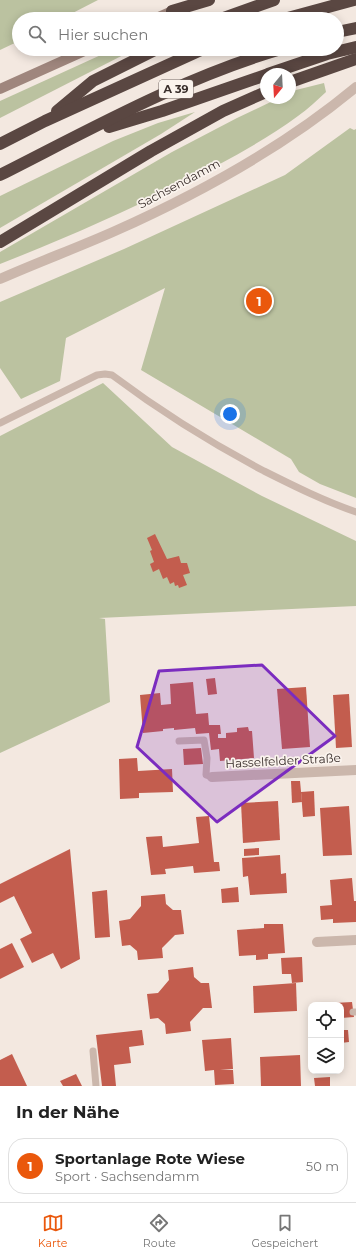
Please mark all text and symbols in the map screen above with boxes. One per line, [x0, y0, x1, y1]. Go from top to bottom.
search box [12, 12, 344, 56]
icon: search [26, 23, 48, 45]
text: Hier suchen [58, 25, 148, 44]
north arrow [260, 68, 296, 104]
road number: A 39 [159, 80, 193, 98]
street label: Sachsendamm [135, 156, 223, 212]
pin: 1 [246, 286, 272, 316]
your location [220, 404, 240, 424]
street label: Hasselfelder Straße [225, 750, 341, 771]
map controls [308, 1002, 344, 1074]
button: locate [308, 1002, 344, 1038]
button: layers [308, 1038, 344, 1074]
text: In der Nähe [16, 1102, 120, 1122]
text: Sportanlage Rote Wiese [55, 1149, 245, 1168]
text: 1 [27, 1158, 33, 1174]
text: 50 m [306, 1158, 339, 1174]
text: Sport · Sachsendamm [55, 1168, 199, 1184]
tab: Karte [38, 1212, 67, 1250]
tab: Route [143, 1212, 176, 1250]
tab: Gespeichert [251, 1212, 318, 1250]

